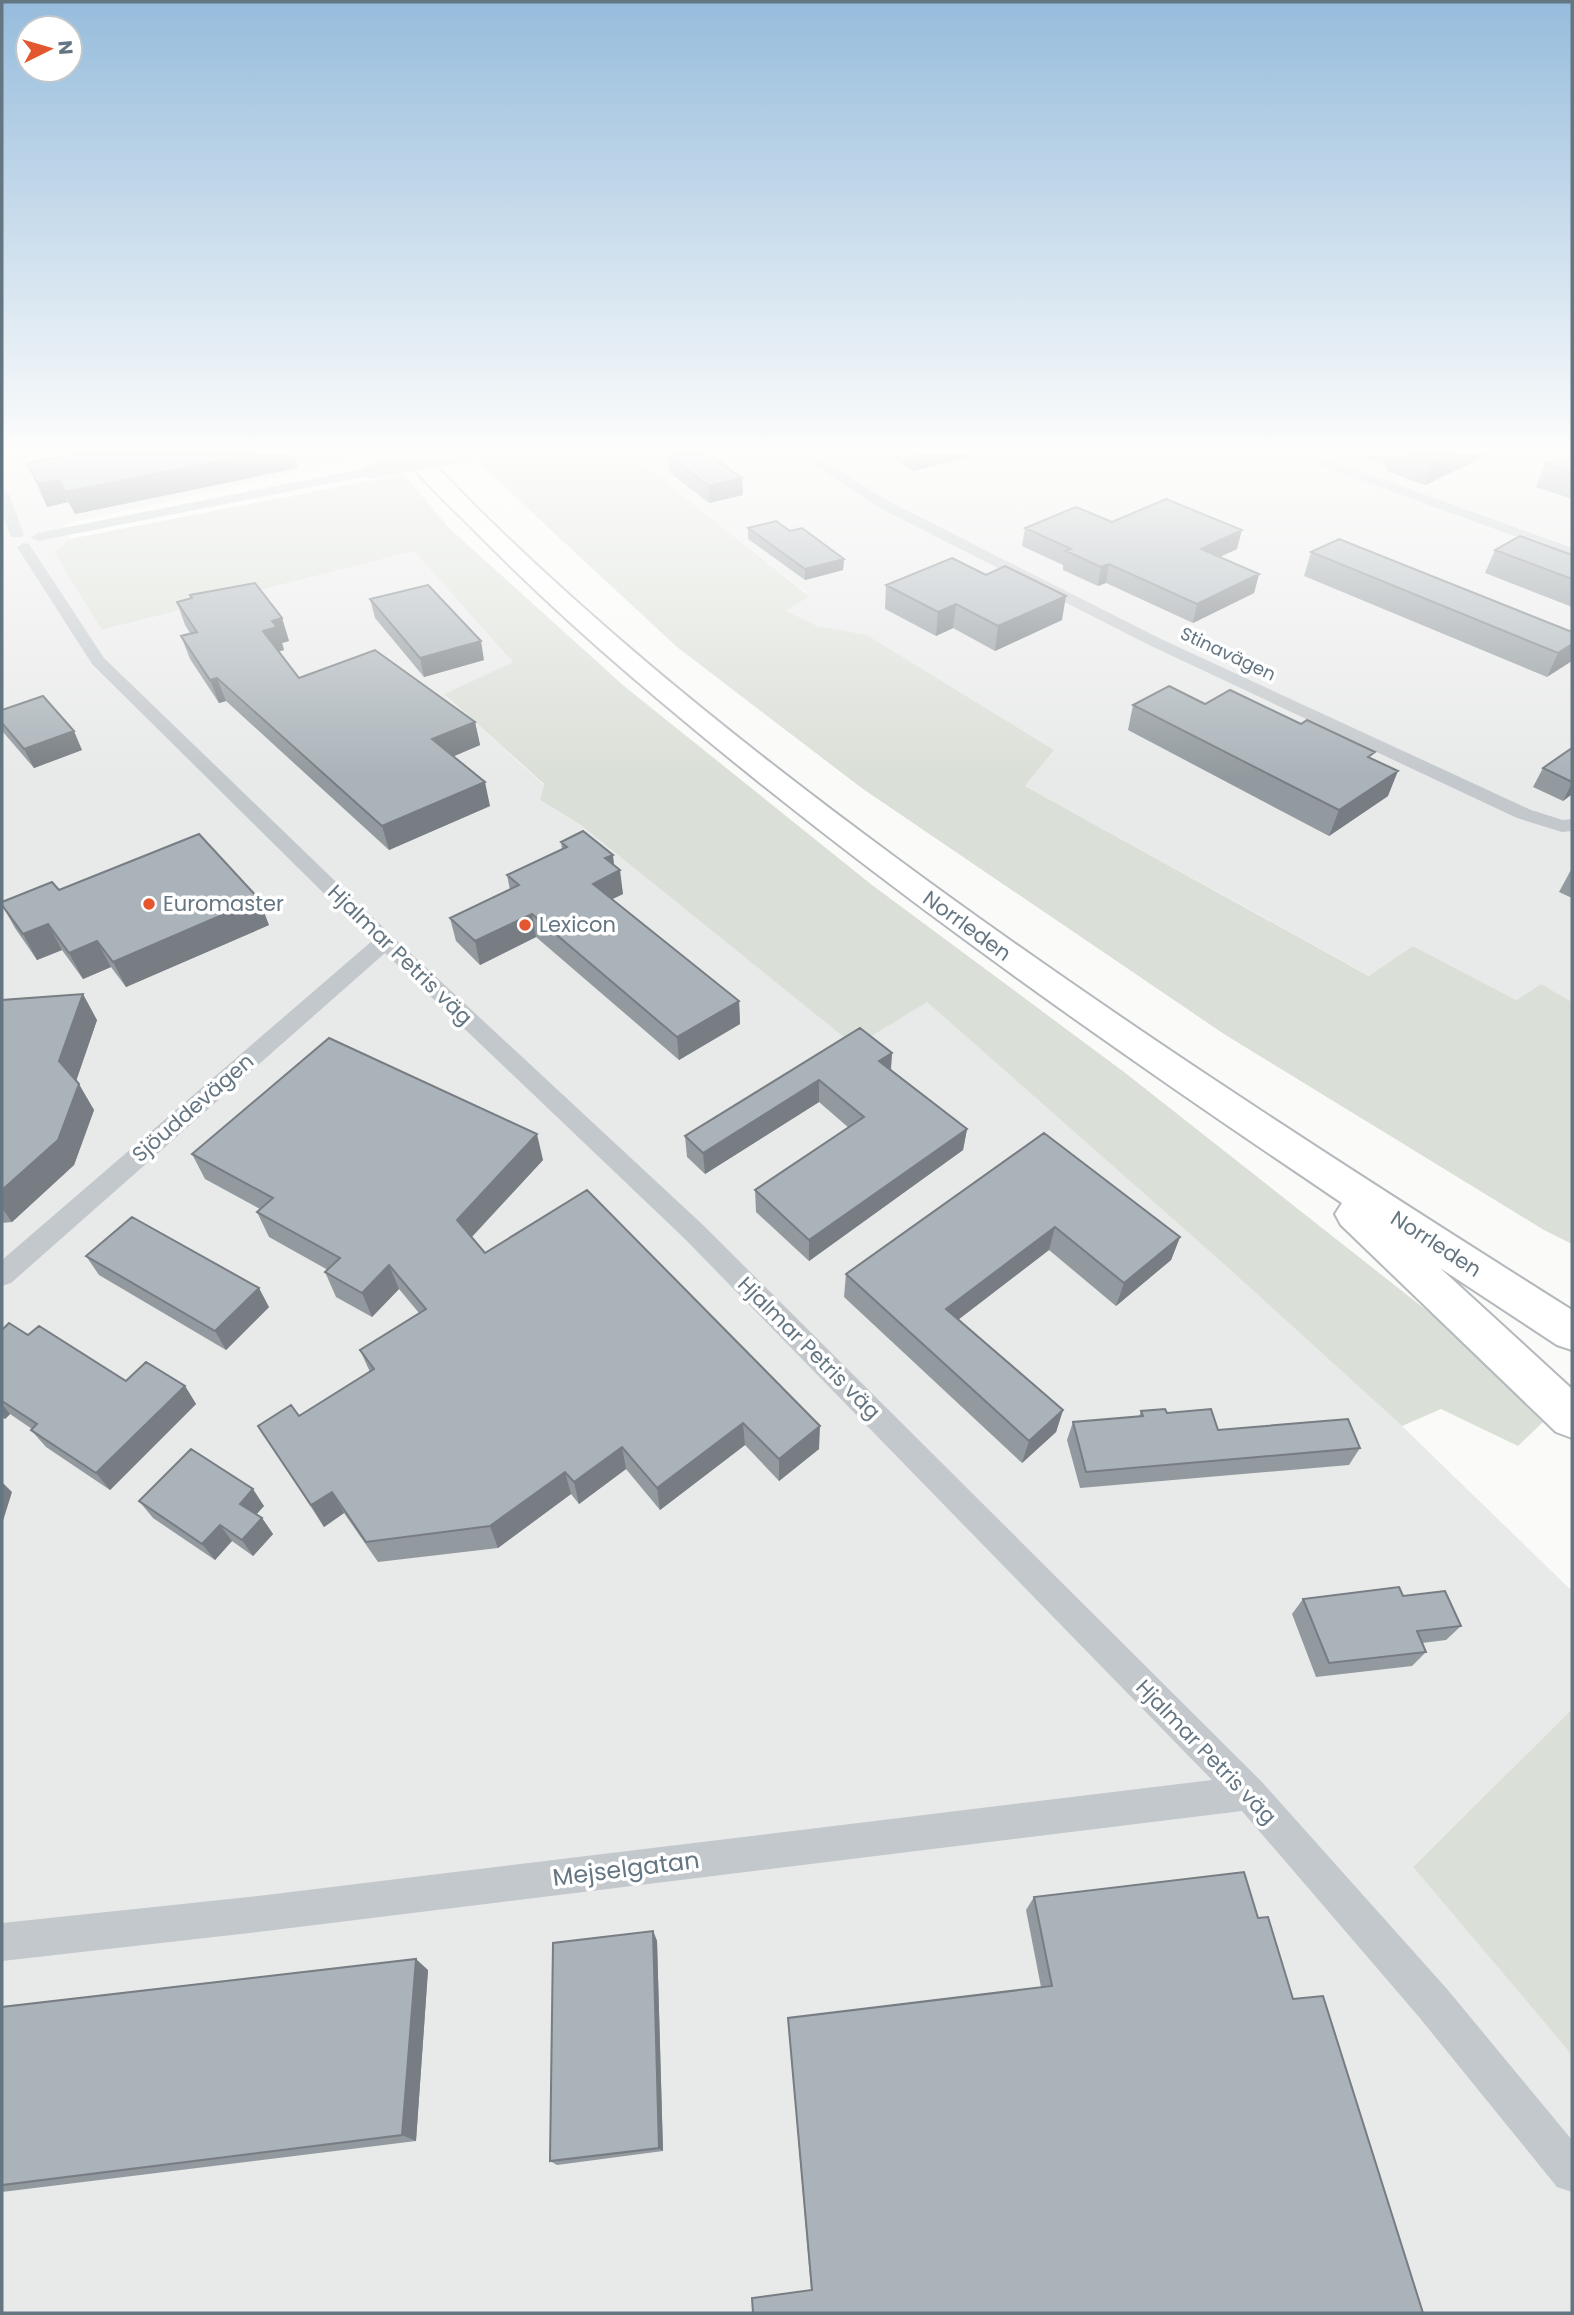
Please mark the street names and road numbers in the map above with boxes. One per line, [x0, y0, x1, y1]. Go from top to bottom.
street label: Stinavägen [1177, 621, 1280, 687]
street label: Hjalmar Petris väg [322, 878, 479, 1031]
street label: Norrleden [917, 884, 1017, 968]
street label: Sjöuddevägen [126, 1047, 260, 1169]
street label: Norrleden [1385, 1203, 1487, 1284]
street label: Hjalmar Petris väg [732, 1270, 887, 1425]
street label: Hjalmar Petris väg [1130, 1673, 1283, 1830]
street label: Mejselgatan [551, 1843, 701, 1894]

